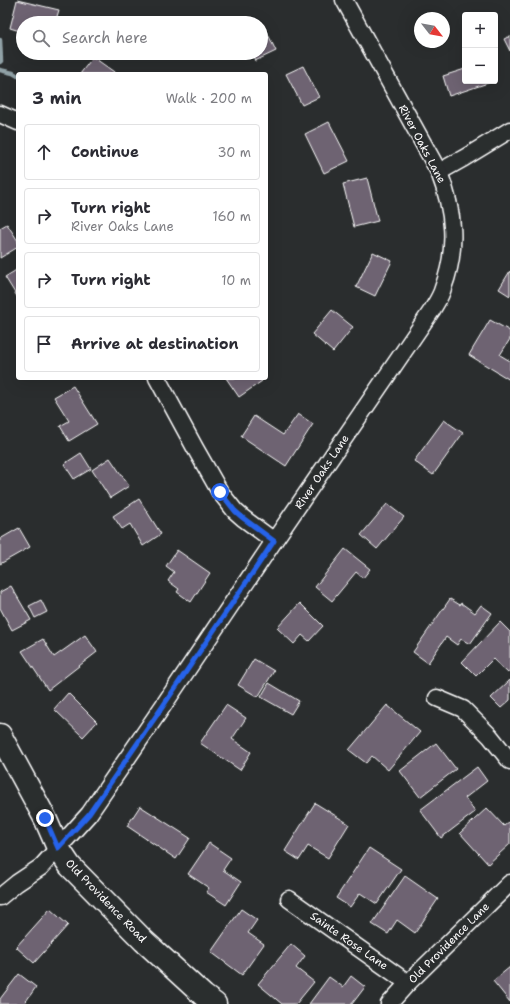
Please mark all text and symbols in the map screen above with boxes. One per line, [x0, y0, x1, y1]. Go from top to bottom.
north arrow [414, 12, 450, 48]
map controls [462, 12, 498, 84]
button: + [462, 12, 498, 48]
search box [16, 16, 268, 60]
icon: search [30, 27, 52, 49]
text: Search here [62, 28, 148, 48]
button: − [462, 48, 498, 84]
text: 3 min [32, 87, 82, 109]
text: Walk · 200 m [166, 90, 252, 107]
street label: River Oaks Lane [395, 102, 449, 186]
icon: ahead [33, 141, 55, 163]
text: Continue [71, 142, 139, 162]
text: 30 m [217, 144, 251, 161]
text: Turn right [71, 198, 151, 218]
icon: right [33, 205, 55, 227]
text: 160 m [213, 208, 251, 225]
text: River Oaks Lane [71, 218, 174, 235]
icon: right [33, 269, 55, 291]
text: Turn right [71, 270, 151, 290]
text: 10 m [221, 272, 251, 289]
icon: arrive [33, 333, 55, 355]
text: Arrive at destination [71, 334, 239, 354]
street label: River Oaks Lane [291, 432, 353, 512]
route start [211, 483, 229, 501]
route end [36, 809, 54, 827]
street label: Old Providence Road [62, 856, 150, 946]
street label: Old Providence Lane [405, 899, 493, 987]
street label: Sainte Rose Lane [307, 909, 391, 973]

